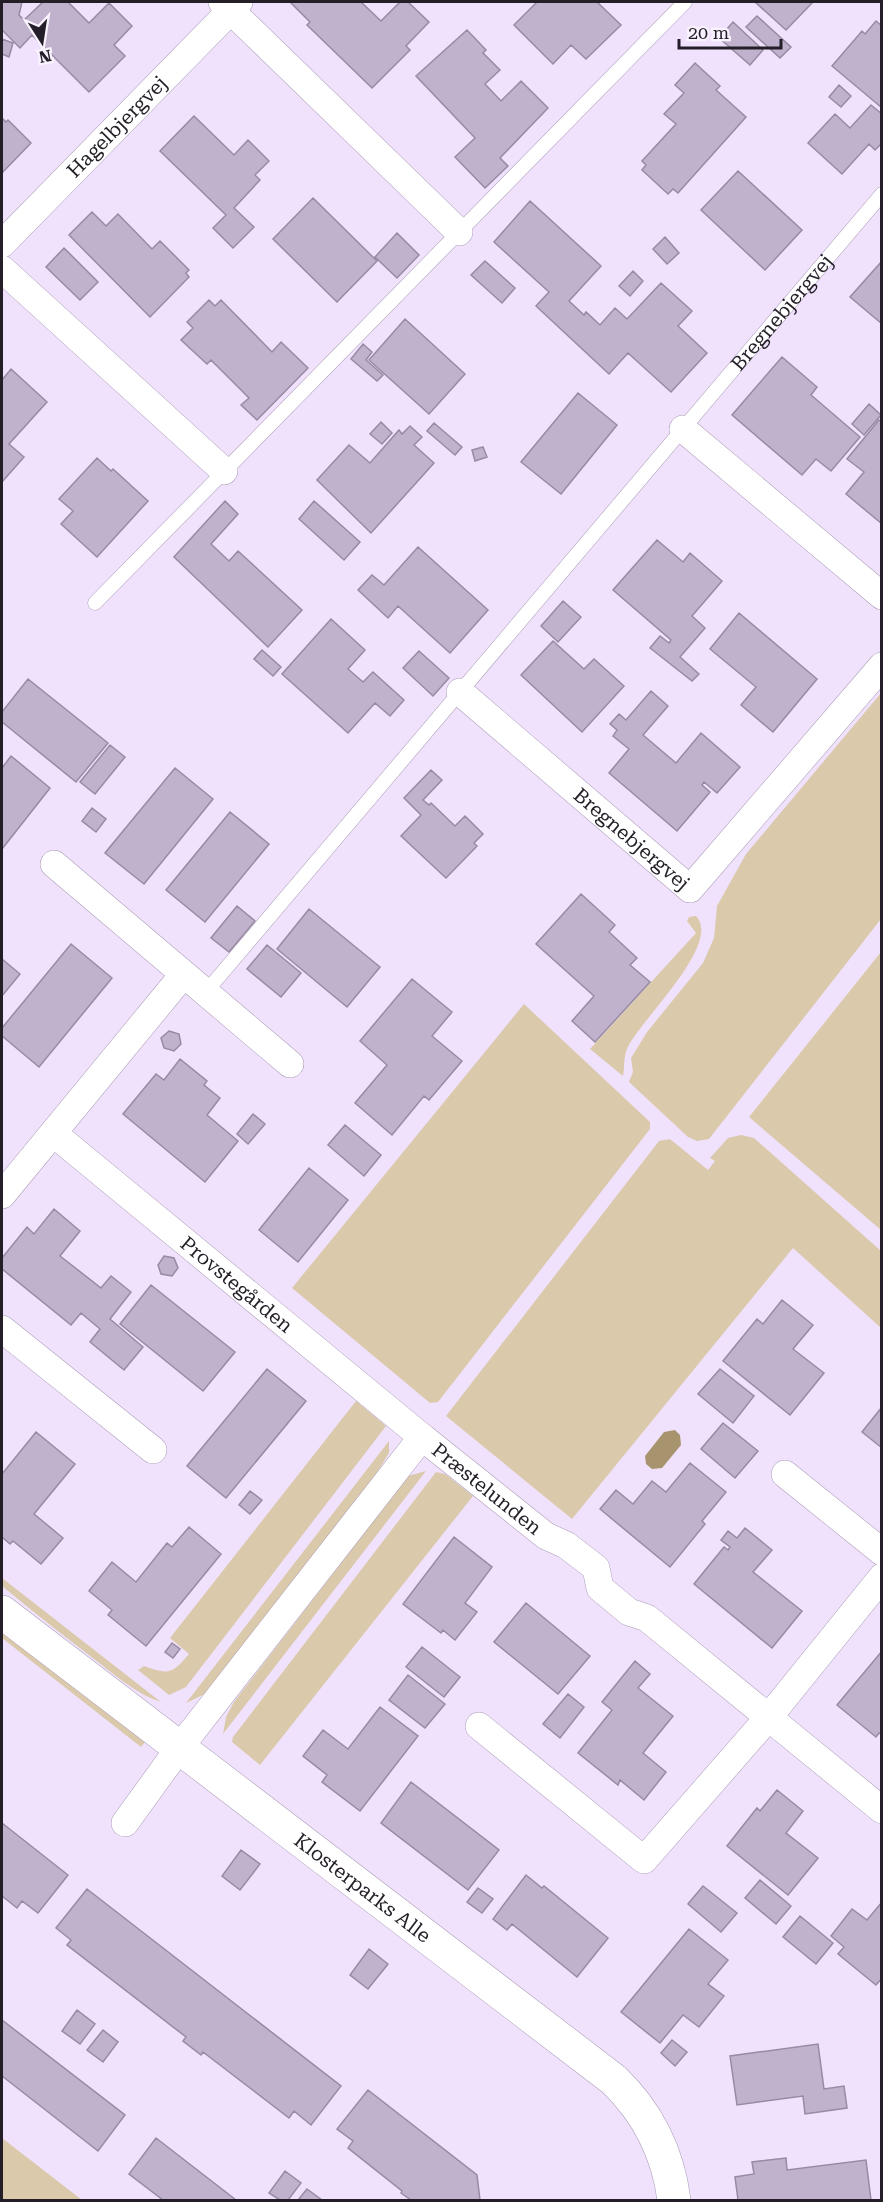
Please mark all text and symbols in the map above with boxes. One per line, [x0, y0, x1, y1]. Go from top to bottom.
north arrow [12, 12, 72, 72]
scale bar [679, 12, 781, 50]
text: 20 m [688, 22, 729, 43]
text: N [37, 46, 53, 67]
street label: Hagelbjergvej [62, 71, 172, 183]
street label: Bregnebjergvej [726, 249, 838, 375]
street label: Bregnebjergvej [569, 783, 694, 895]
street label: Provstegården [176, 1231, 298, 1338]
street label: Præstelunden [427, 1438, 547, 1540]
street label: Klosterparks Alle [290, 1828, 436, 1948]

